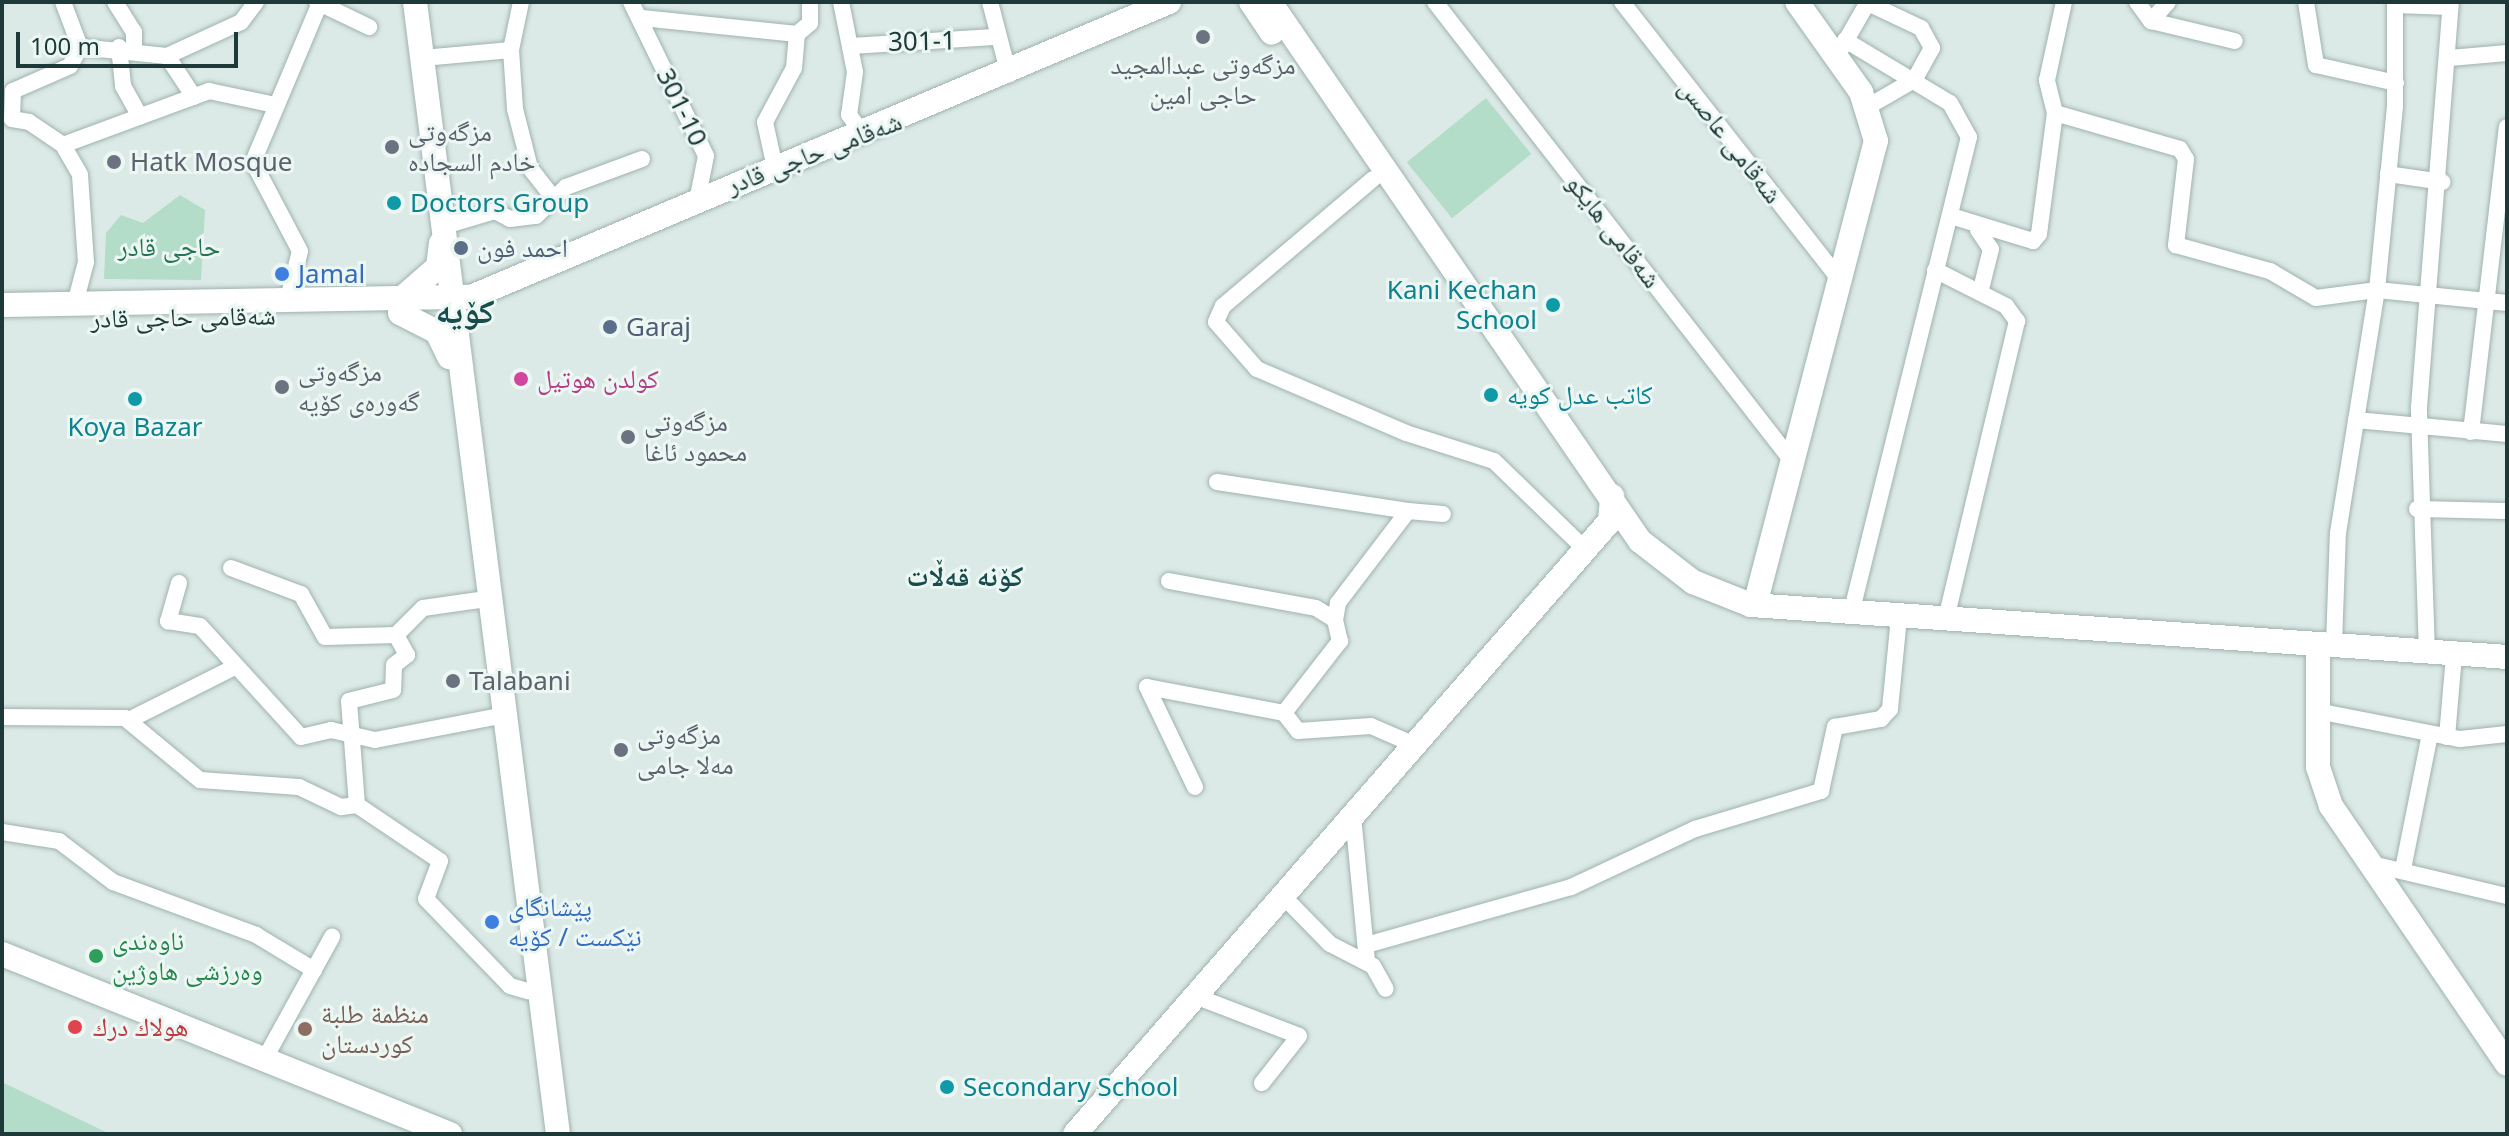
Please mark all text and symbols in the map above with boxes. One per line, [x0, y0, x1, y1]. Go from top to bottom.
scale bar [20, 16, 242, 66]
street label: 301-1 [888, 25, 956, 57]
marker: مزگه‌وتی عبدالمجید حاجی امین [1194, 28, 1212, 46]
text: 100 m [30, 29, 100, 62]
place label: مزگه‌وتی عبدالمجید حاجی امین [1110, 49, 1296, 110]
street label: 301-10 [650, 63, 714, 151]
street label: شه‌قامی عاصس [1673, 73, 1789, 209]
street label: شەقامی حاجی قادر [722, 105, 906, 201]
place label: مزگه‌وتی خادم السجاده [408, 116, 536, 178]
marker: مزگه‌وتی خادم السجاده [383, 138, 401, 156]
place label: Hatk Mosque [130, 146, 292, 178]
marker: Hatk Mosque [105, 153, 123, 171]
street label: شه‌قامی هایكو [1560, 168, 1668, 294]
place label: Doctors Group [410, 187, 589, 219]
marker: Doctors Group [385, 194, 403, 212]
park label: حاجی قادر [118, 231, 220, 263]
place label: احمد فون [477, 232, 568, 264]
marker: احمد فون [452, 239, 470, 257]
place label: Jamal [298, 258, 365, 290]
marker: Jamal [273, 265, 291, 283]
place label: Kani Kechan School [1387, 274, 1537, 336]
district label: کۆیە [435, 291, 495, 331]
marker: Kani Kechan School [1544, 296, 1562, 314]
street label: شەقامی حاجی قادر [90, 300, 276, 334]
place label: Garaj [626, 311, 691, 343]
marker: Garaj [601, 318, 619, 336]
place label: مزگه‌وتی گه‌وره‌ی كۆیه [298, 356, 420, 418]
place label: كولدن هوتيل [537, 363, 659, 395]
marker: كولدن هوتيل [512, 370, 530, 388]
marker: مزگه‌وتی گه‌وره‌ی كۆیه [273, 378, 291, 396]
place label: كاتب عدل كويه [1507, 379, 1653, 411]
marker: كاتب عدل كويه [1482, 386, 1500, 404]
marker: Koya Bazar [126, 390, 144, 408]
place label: مزگه‌وتی محمود ئاغا [644, 406, 747, 468]
place label: Koya Bazar [68, 411, 202, 443]
marker: مزگه‌وتی محمود ئاغا [619, 428, 637, 446]
district label: کۆنە قەڵات [907, 558, 1023, 592]
place label: Talabani [469, 665, 571, 697]
marker: Talabani [444, 672, 462, 690]
place label: مزگه‌وتی مه‌لا جامی [637, 719, 734, 780]
marker: مزگه‌وتی مه‌لا جامی [612, 741, 630, 759]
place label: پێشانگای نێکست / کۆیە [508, 891, 642, 952]
marker: پێشانگای نێکست / کۆیە [483, 913, 501, 931]
place label: ناوەندی وەرزشی هاوژین [112, 925, 263, 986]
marker: ناوەندی وەرزشی هاوژین [87, 947, 105, 965]
place label: منظمة طلبة كوردستان [321, 998, 429, 1060]
place label: هولاك درك [93, 1011, 188, 1043]
marker: هولاك درك [64, 1016, 86, 1038]
marker: منظمة طلبة كوردستان [296, 1020, 314, 1038]
place label: Secondary School [963, 1071, 1179, 1103]
marker: Secondary School [938, 1078, 956, 1096]

